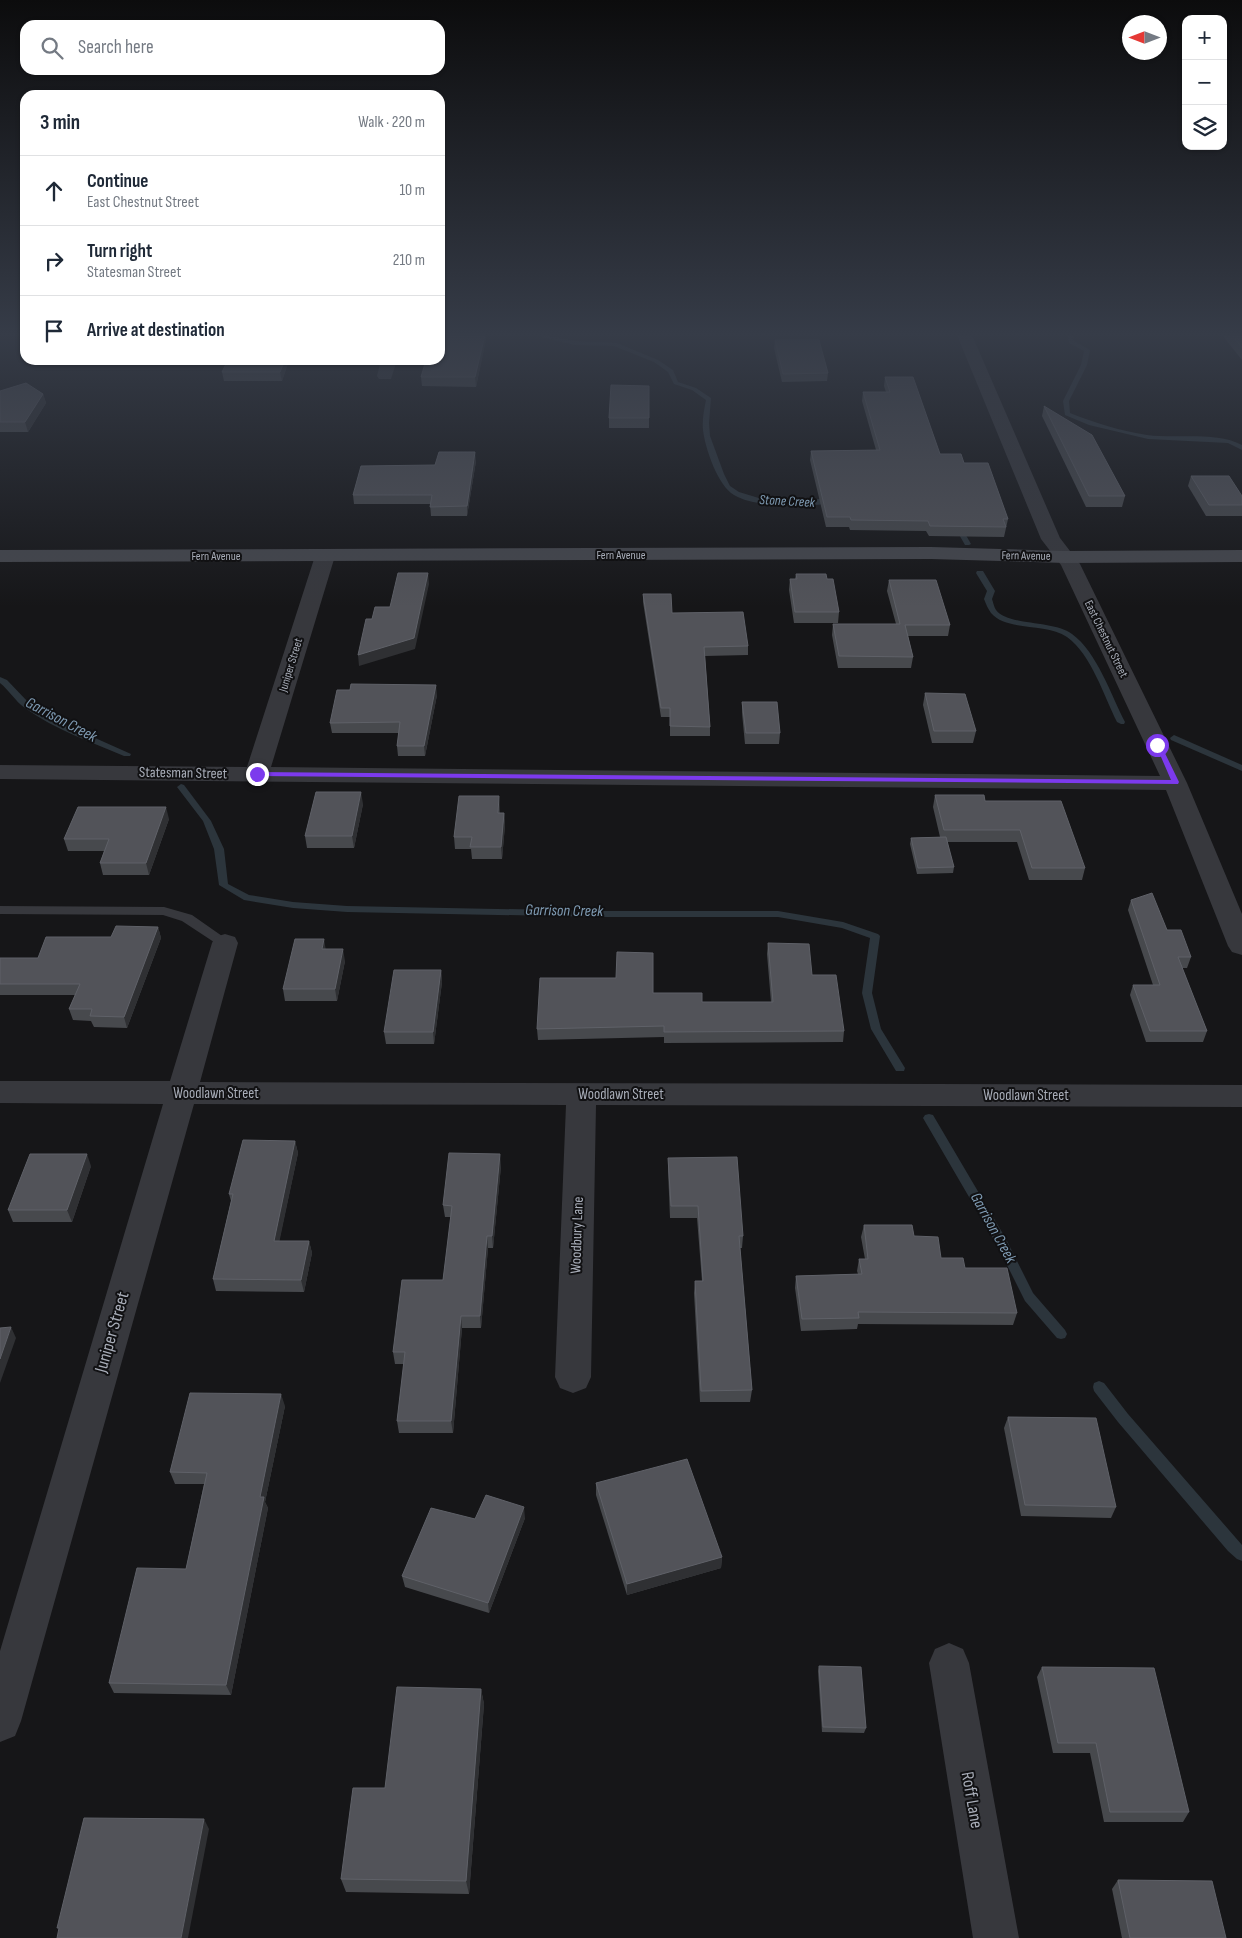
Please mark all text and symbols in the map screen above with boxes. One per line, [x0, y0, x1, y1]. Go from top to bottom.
north arrow [1122, 15, 1167, 60]
map controls [1182, 15, 1227, 150]
button: + [1182, 15, 1227, 60]
search box [20, 20, 445, 75]
icon: search [38, 34, 66, 62]
text: Search here [78, 36, 154, 59]
button: − [1182, 60, 1227, 105]
button: layers [1182, 105, 1227, 150]
text: 3 min [40, 110, 80, 135]
text: Walk · 220 m [358, 113, 425, 132]
text: Continue [87, 170, 148, 193]
icon: ahead [40, 177, 68, 205]
text: 10 m [399, 181, 425, 200]
text: East Chestnut Street [87, 193, 199, 212]
text: Turn right [87, 240, 152, 263]
icon: right [40, 247, 68, 275]
text: 210 m [393, 251, 425, 270]
text: Statesman Street [87, 263, 181, 282]
icon: arrive [40, 317, 68, 345]
text: Arrive at destination [87, 319, 225, 342]
water label: Stone Creek [759, 491, 816, 511]
street label: Fern Avenue [596, 548, 646, 563]
street label: Fern Avenue [1001, 548, 1051, 564]
street label: Fern Avenue [191, 549, 241, 564]
street label: East Chestnut Street [1081, 598, 1131, 680]
street label: Juniper Street [275, 636, 306, 695]
water label: Garrison Creek [22, 693, 101, 747]
route start [1146, 734, 1169, 757]
street label: Statesman Street [139, 763, 228, 783]
route end [246, 763, 269, 786]
water label: Garrison Creek [525, 901, 604, 921]
street label: Woodlawn Street [173, 1084, 259, 1103]
street label: Woodlawn Street [578, 1085, 664, 1104]
street label: Woodlawn Street [983, 1086, 1069, 1105]
water label: Garrison Creek [966, 1189, 1021, 1268]
street label: Woodbury Lane [566, 1196, 588, 1274]
street label: Juniper Street [90, 1289, 134, 1376]
street label: Roff Lane [957, 1770, 987, 1830]

